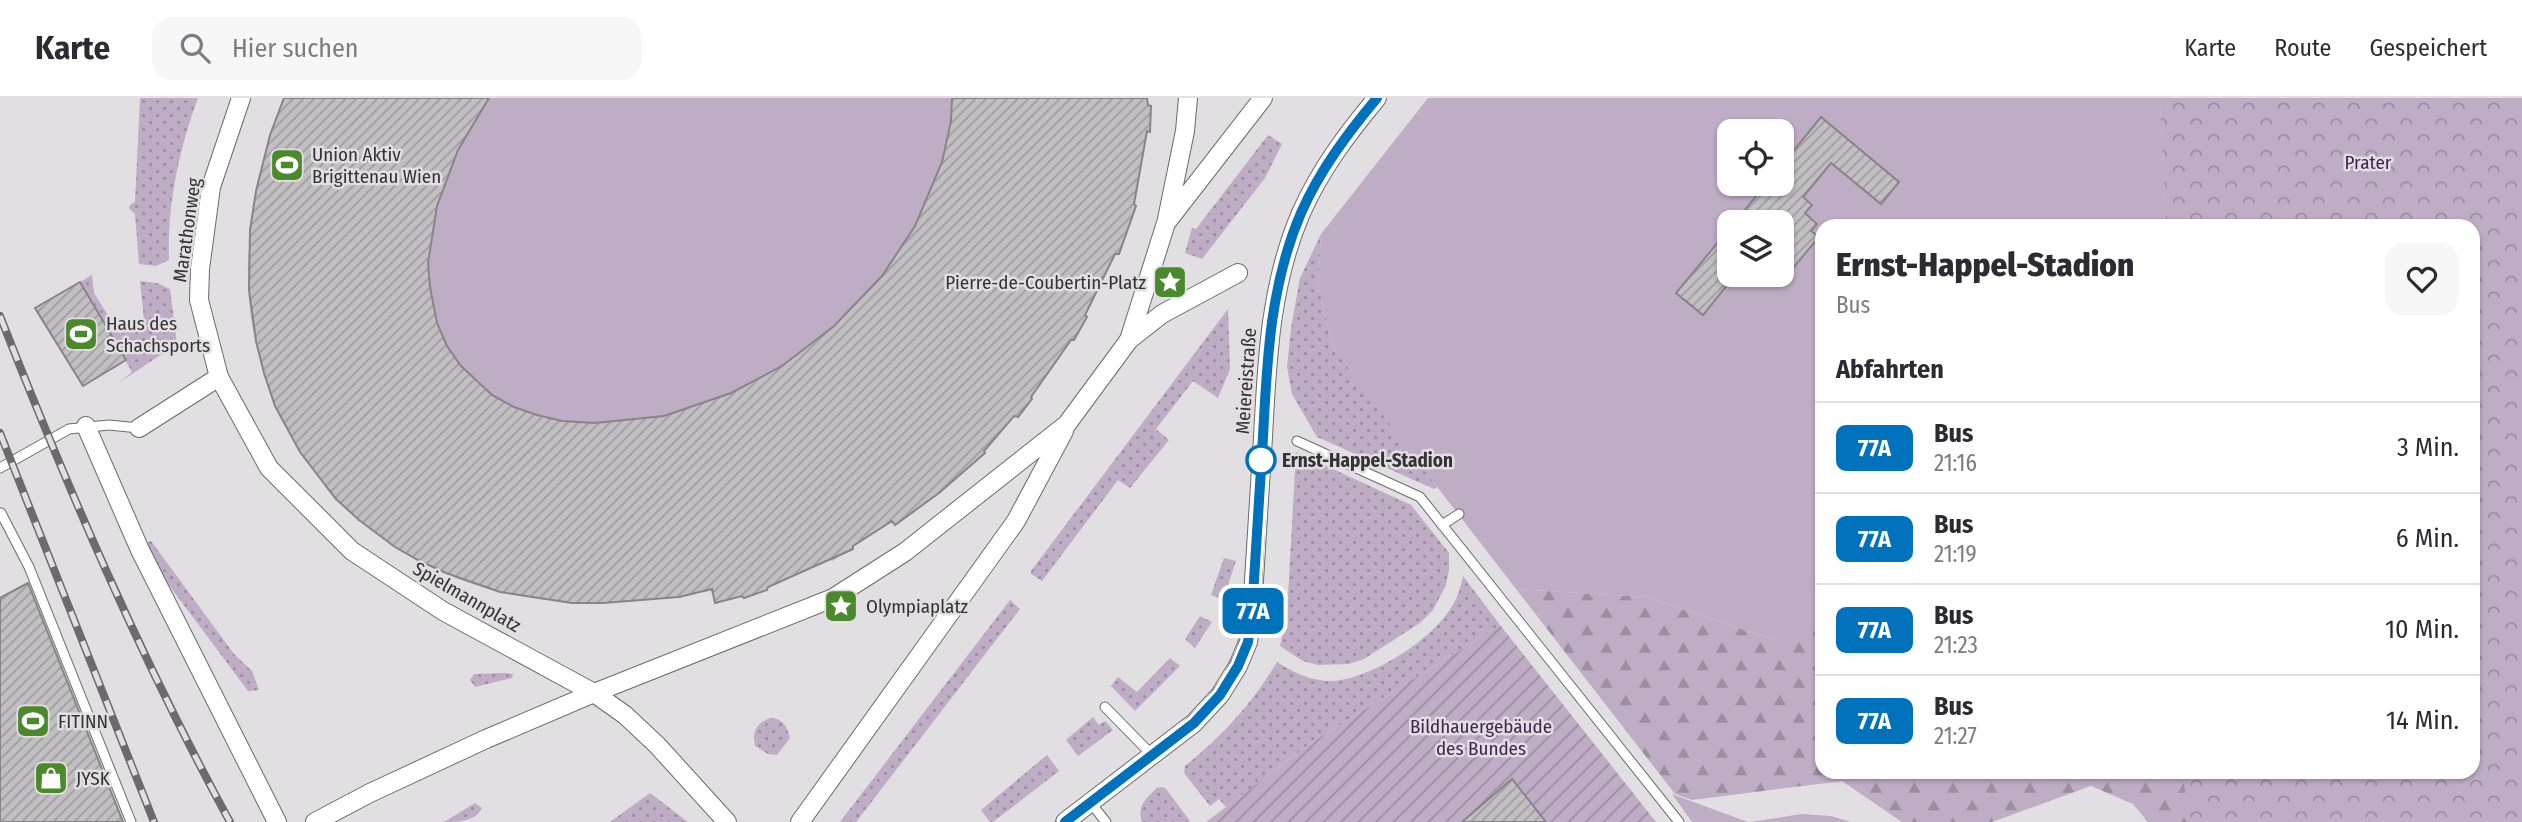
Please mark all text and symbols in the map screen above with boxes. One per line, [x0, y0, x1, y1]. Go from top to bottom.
search box [152, 17, 642, 80]
text: Karte [35, 28, 110, 68]
icon: search [176, 29, 214, 67]
text: Hier suchen [232, 33, 359, 64]
text: Karte [2184, 34, 2236, 62]
text: Route [2274, 34, 2331, 62]
text: Gespeichert [2369, 34, 2487, 62]
map controls [1717, 119, 1794, 287]
button: locate [1717, 119, 1794, 196]
place label: Union Aktiv Brigittenau Wien [312, 143, 441, 188]
sports icon: Union Aktiv Brigittenau Wien [268, 146, 306, 184]
park label: Prater [2345, 151, 2392, 174]
street label: Marathonweg [168, 176, 206, 284]
button: layers [1717, 210, 1794, 287]
button: heart [2385, 242, 2459, 316]
text: Ernst-Happel-Stadion [1836, 245, 2134, 285]
place icon: Pierre-de-Coubertin-Platz [1151, 263, 1189, 301]
place label: Pierre-de-Coubertin-Platz [945, 271, 1146, 294]
text: Bus [1836, 291, 1870, 319]
place label: Haus des Schachsports [106, 312, 210, 357]
sports icon: Haus des Schachsports [62, 315, 100, 353]
street label: Meiereistraße [1231, 327, 1261, 435]
text: Abfahrten [1836, 354, 1944, 385]
text: Bus [1934, 418, 1973, 449]
text: 3 Min. [2397, 432, 2459, 463]
text: 77A [1858, 434, 1891, 462]
marker: Ernst-Happel-Stadion [1246, 445, 1276, 475]
place label: Ernst-Happel-Stadion [1282, 449, 1453, 472]
text: 21:16 [1934, 449, 1977, 477]
text: Bus [1934, 509, 1973, 540]
text: 6 Min. [2396, 523, 2459, 554]
text: 77A [1858, 525, 1891, 553]
text: 21:19 [1934, 540, 1977, 568]
street label: Spielmannplatz [409, 557, 525, 637]
place icon: Olympiaplatz [822, 587, 860, 625]
line badge: 77A [1213, 588, 1293, 634]
place label: Olympiaplatz [866, 595, 969, 618]
text: 77A [1237, 597, 1269, 625]
text: Bus [1934, 600, 1973, 631]
text: 10 Min. [2385, 614, 2459, 645]
text: 77A [1858, 616, 1891, 644]
text: 21:23 [1934, 631, 1978, 659]
text: Bus [1934, 691, 1973, 722]
sports icon: FITINN [14, 702, 52, 740]
text: 14 Min. [2386, 705, 2459, 736]
text: 77A [1858, 707, 1891, 735]
place label: FITINN [58, 710, 108, 733]
park label: Bildhauergebäude des Bundes [1410, 715, 1552, 760]
text: 21:27 [1934, 722, 1977, 750]
shop icon: JYSK [32, 759, 70, 797]
place label: JYSK [76, 767, 111, 790]

